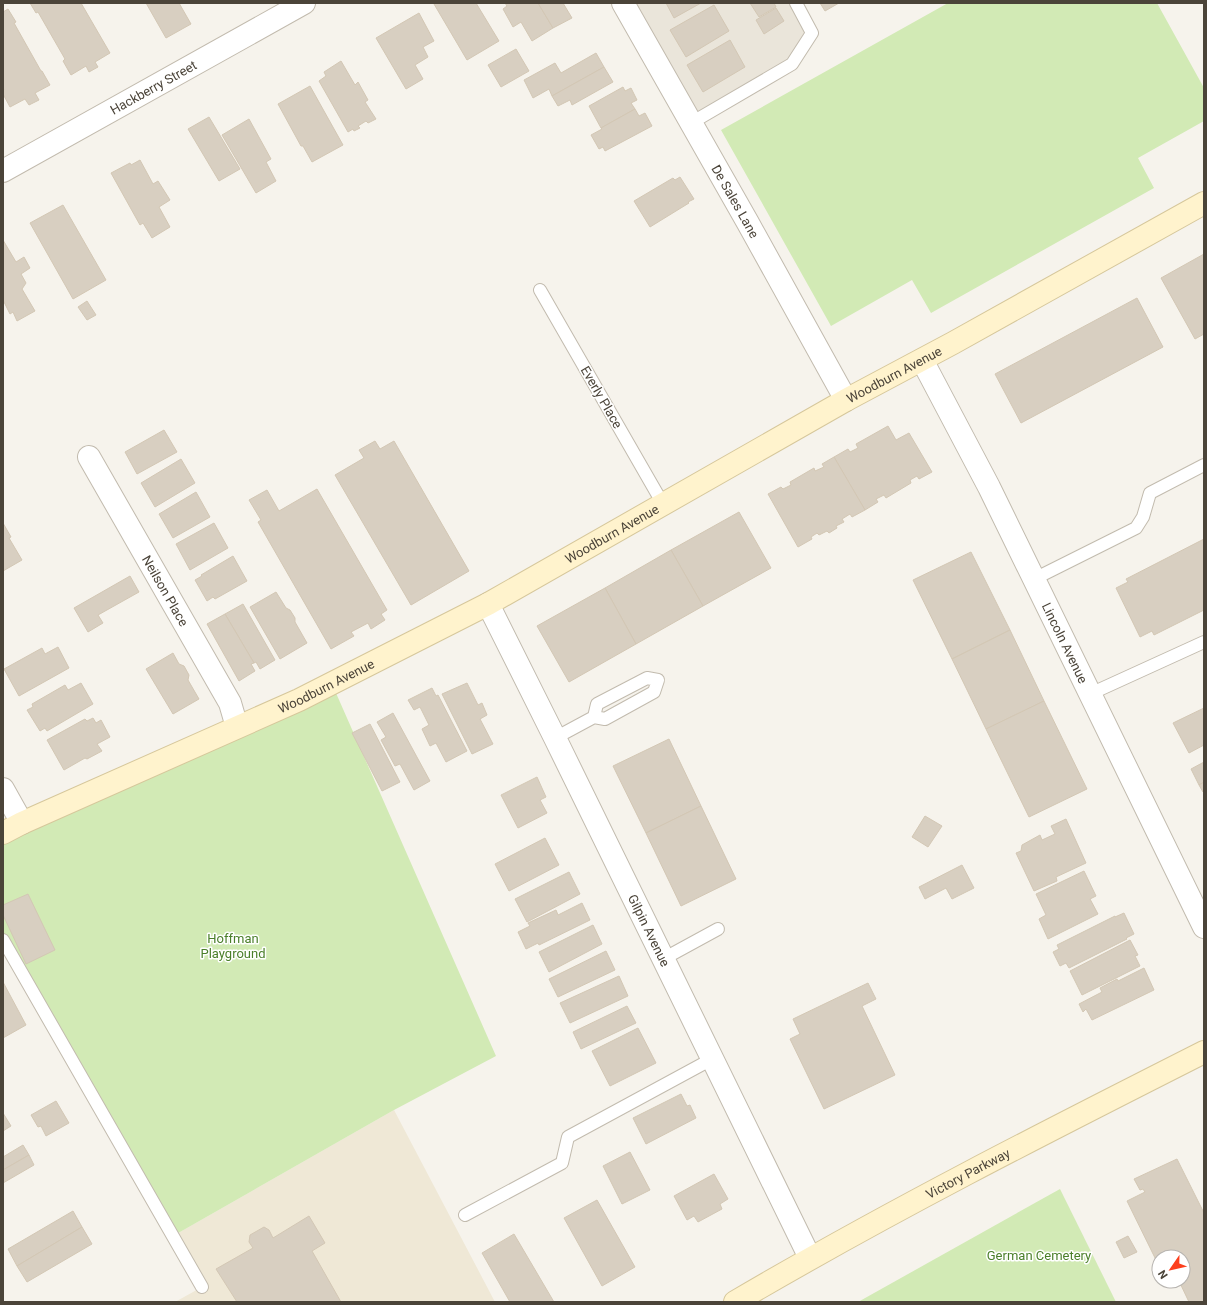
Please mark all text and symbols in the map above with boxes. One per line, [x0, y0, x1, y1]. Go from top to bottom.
street label: Hackberry Street [108, 58, 199, 118]
street label: De Sales Lane [709, 162, 762, 241]
street label: Woodburn Avenue [844, 343, 944, 406]
street label: Everly Place [578, 363, 625, 431]
street label: Woodburn Avenue [563, 501, 662, 567]
street label: Neilson Place [139, 553, 191, 629]
street label: Lincoln Avenue [1039, 600, 1091, 686]
street label: Woodburn Avenue [276, 656, 377, 716]
street label: Gilpin Avenue [625, 892, 673, 969]
park label: Hoffman Playground [200, 931, 266, 961]
street label: Victory Parkway [923, 1145, 1013, 1202]
park label: German Cemetery [987, 1248, 1091, 1263]
north arrow [1151, 1249, 1191, 1289]
text: N [1155, 1267, 1171, 1281]

